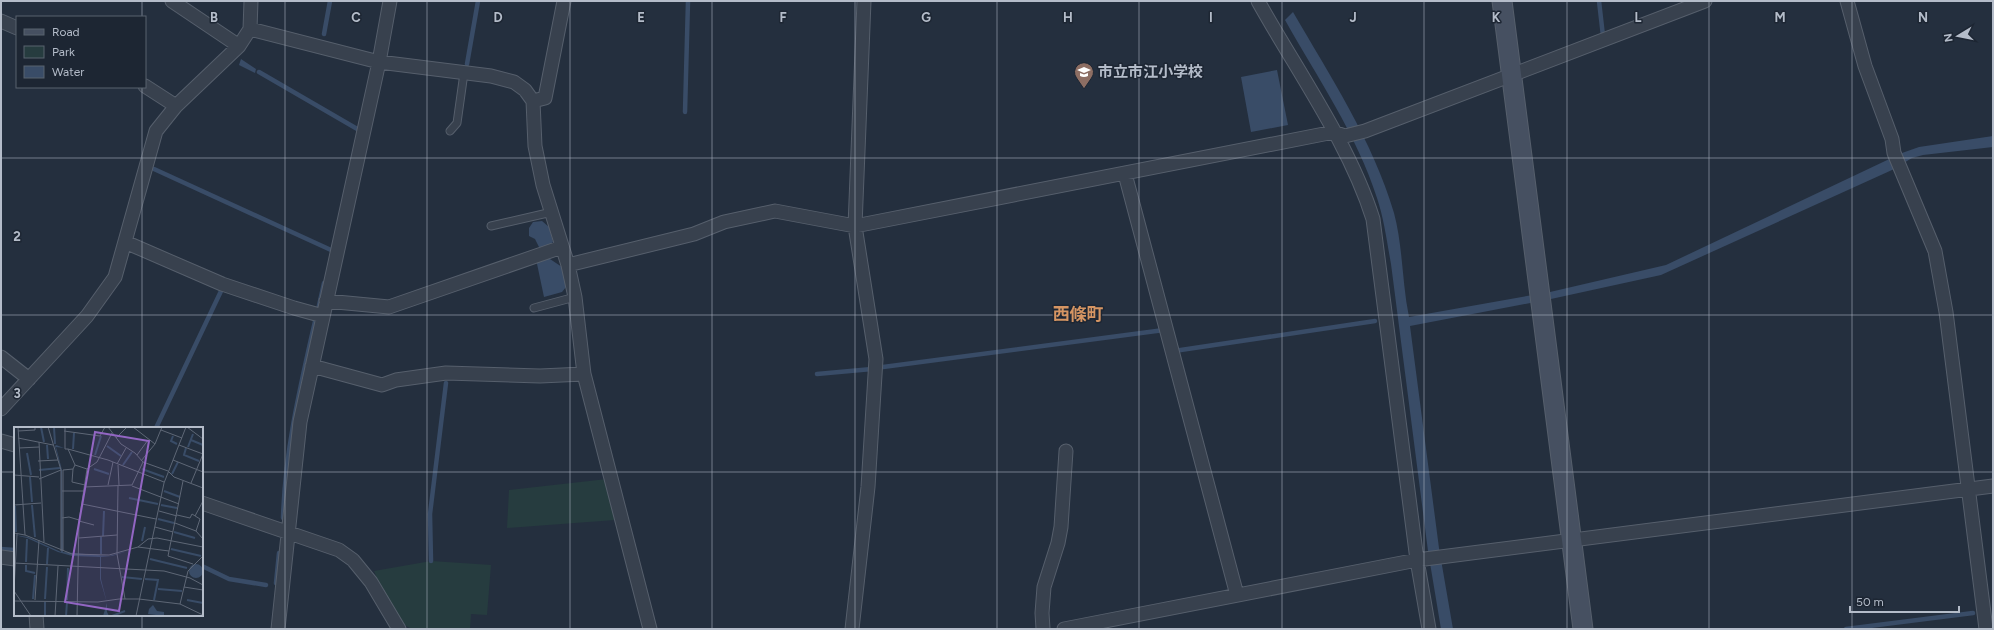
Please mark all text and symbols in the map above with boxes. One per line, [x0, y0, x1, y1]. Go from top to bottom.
text: B [210, 10, 218, 25]
text: C [351, 10, 361, 25]
text: D [493, 10, 503, 25]
text: E [637, 10, 645, 25]
text: F [779, 10, 787, 25]
text: G [921, 10, 931, 25]
text: H [1063, 10, 1073, 25]
text: I [1209, 10, 1213, 25]
text: J [1349, 10, 1357, 25]
text: K [1492, 10, 1501, 25]
text: L [1635, 10, 1642, 25]
text: M [1774, 10, 1786, 25]
text: N [1918, 10, 1928, 25]
legend [16, 16, 146, 88]
north arrow [1938, 16, 1978, 56]
text: Road [52, 25, 80, 39]
text: N [1942, 32, 1956, 43]
text: Park [52, 45, 75, 59]
school or university icon: 市立市江小学校 [1073, 61, 1095, 89]
place label: 市立市江小学校 [1098, 63, 1203, 81]
text: Water [52, 65, 84, 79]
text: 2 [13, 229, 21, 244]
district label: 西條町 [1053, 304, 1104, 324]
text: 3 [13, 386, 21, 401]
inset map [14, 427, 203, 616]
scale bar [1850, 588, 1959, 614]
text: 50 m [1856, 595, 1884, 609]

